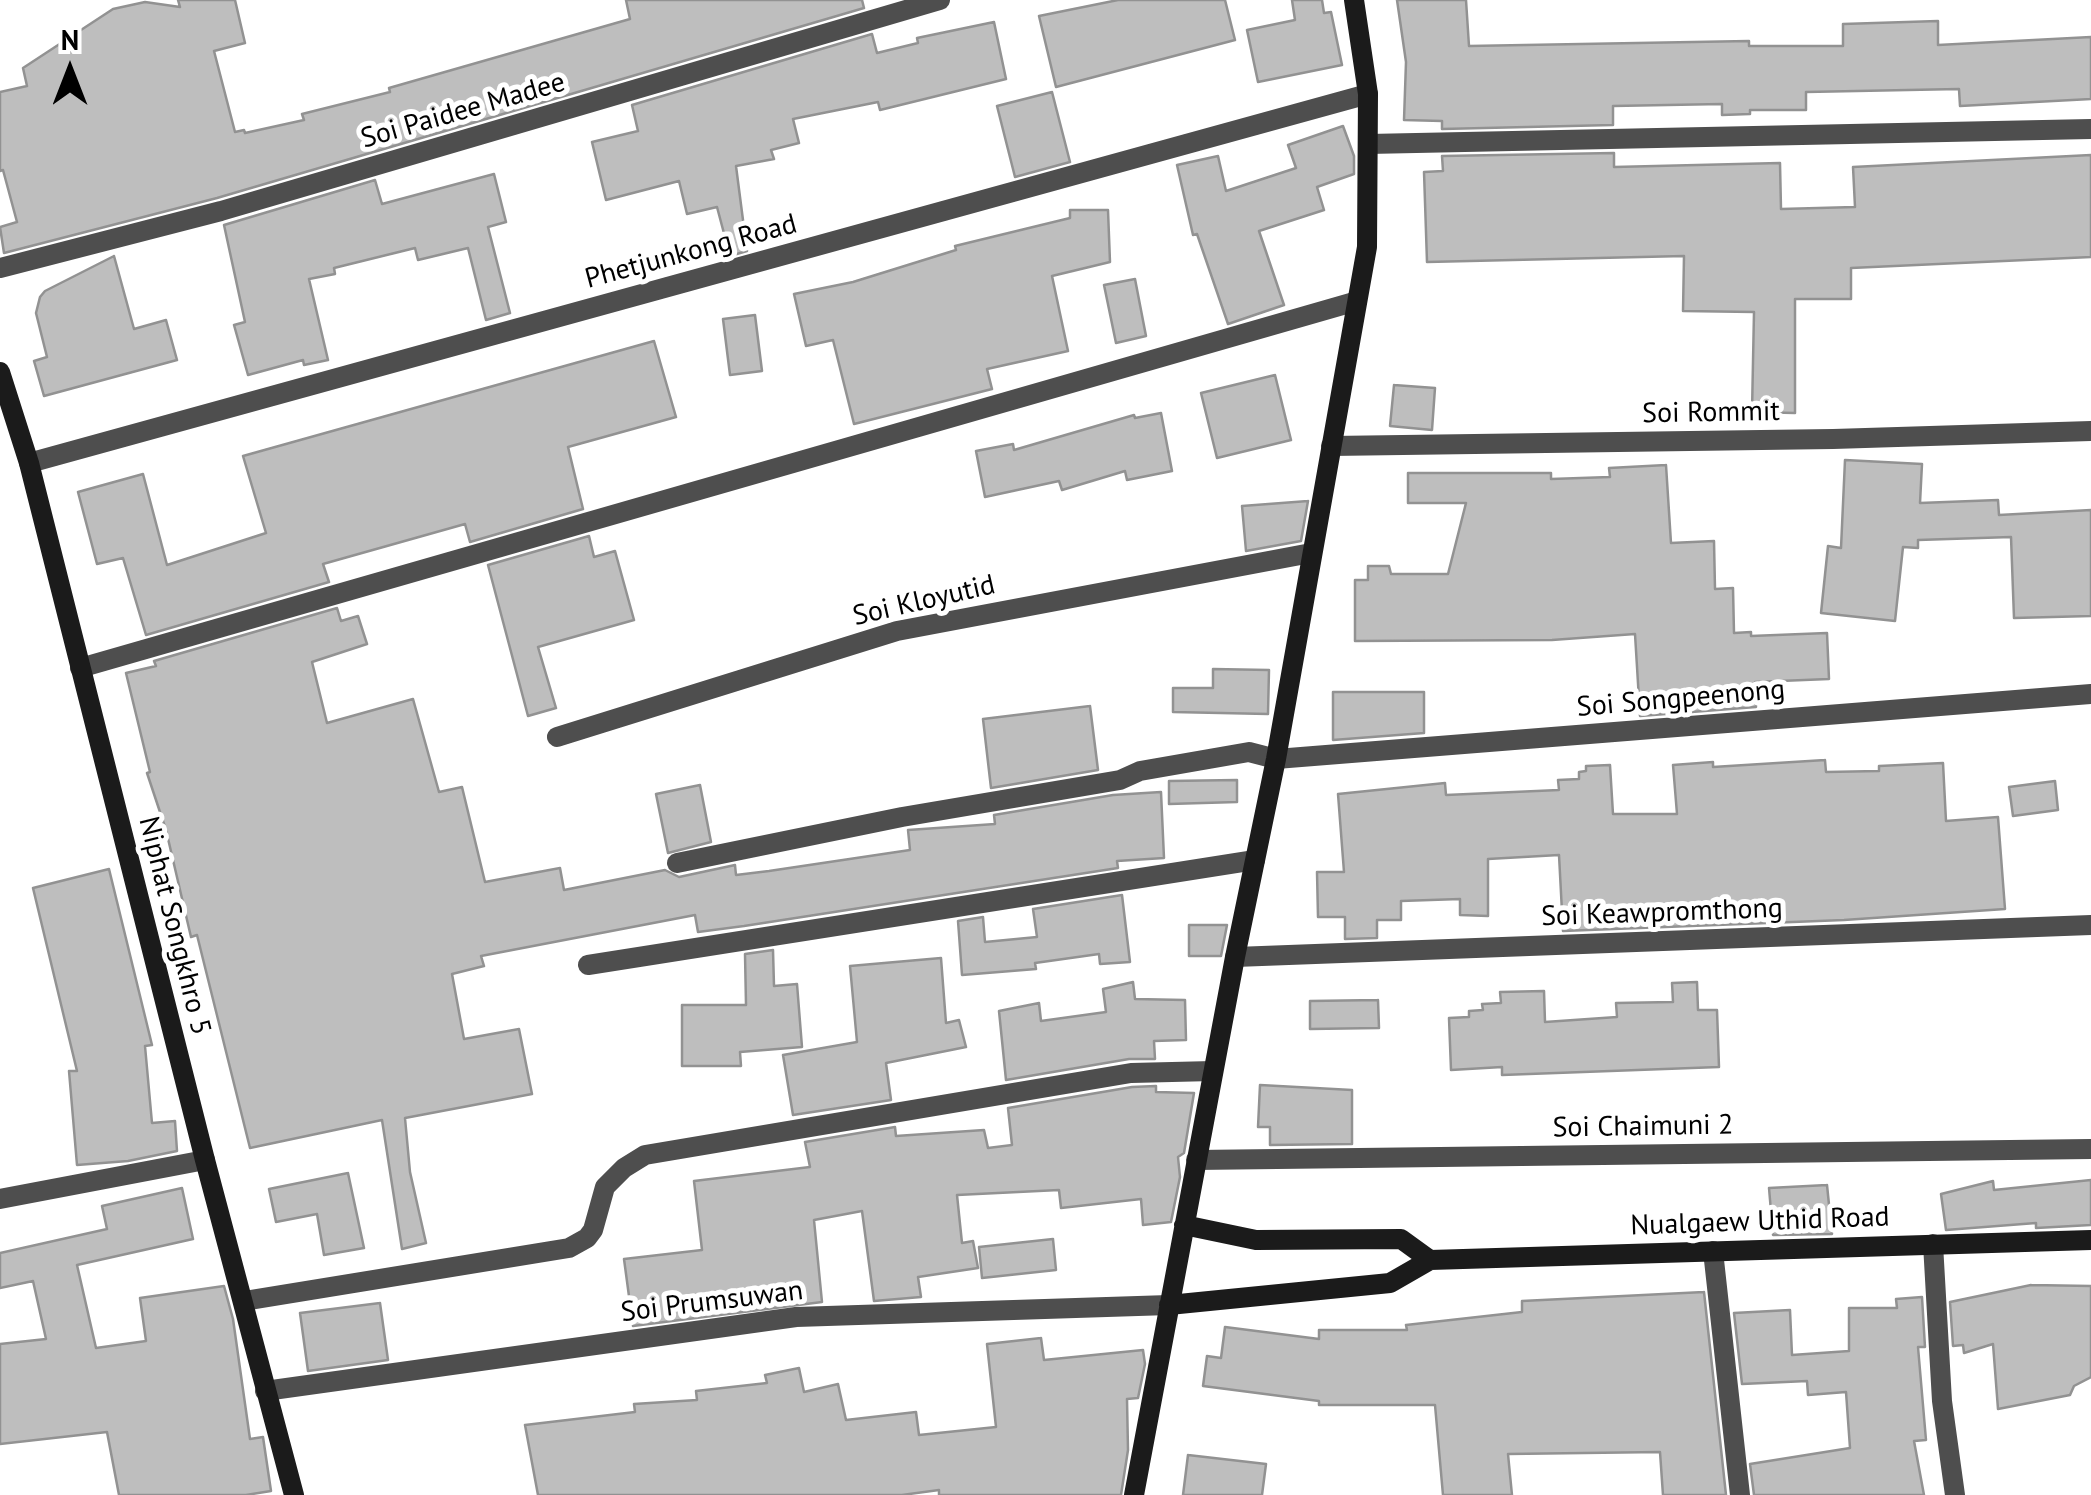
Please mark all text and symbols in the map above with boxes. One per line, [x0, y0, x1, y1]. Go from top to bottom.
north arrow [20, 20, 120, 120]
text: N [61, 21, 79, 58]
street label: Soi Paidee Madee [357, 66, 569, 156]
street label: Phetjunkong Road [581, 208, 801, 296]
street label: Soi Rommit [1642, 395, 1780, 431]
street label: Soi Kloyutid [850, 568, 998, 634]
street label: Soi Songpeenong [1575, 673, 1787, 725]
street label: Niphat Songkhro 5 [131, 813, 217, 1039]
street label: Soi Keawpromthong [1541, 892, 1783, 934]
street label: Soi Chaimuni 2 [1552, 1109, 1734, 1145]
street label: Nualgaew Uthid Road [1630, 1201, 1890, 1243]
street label: Soi Prumsuwan [619, 1274, 805, 1330]

